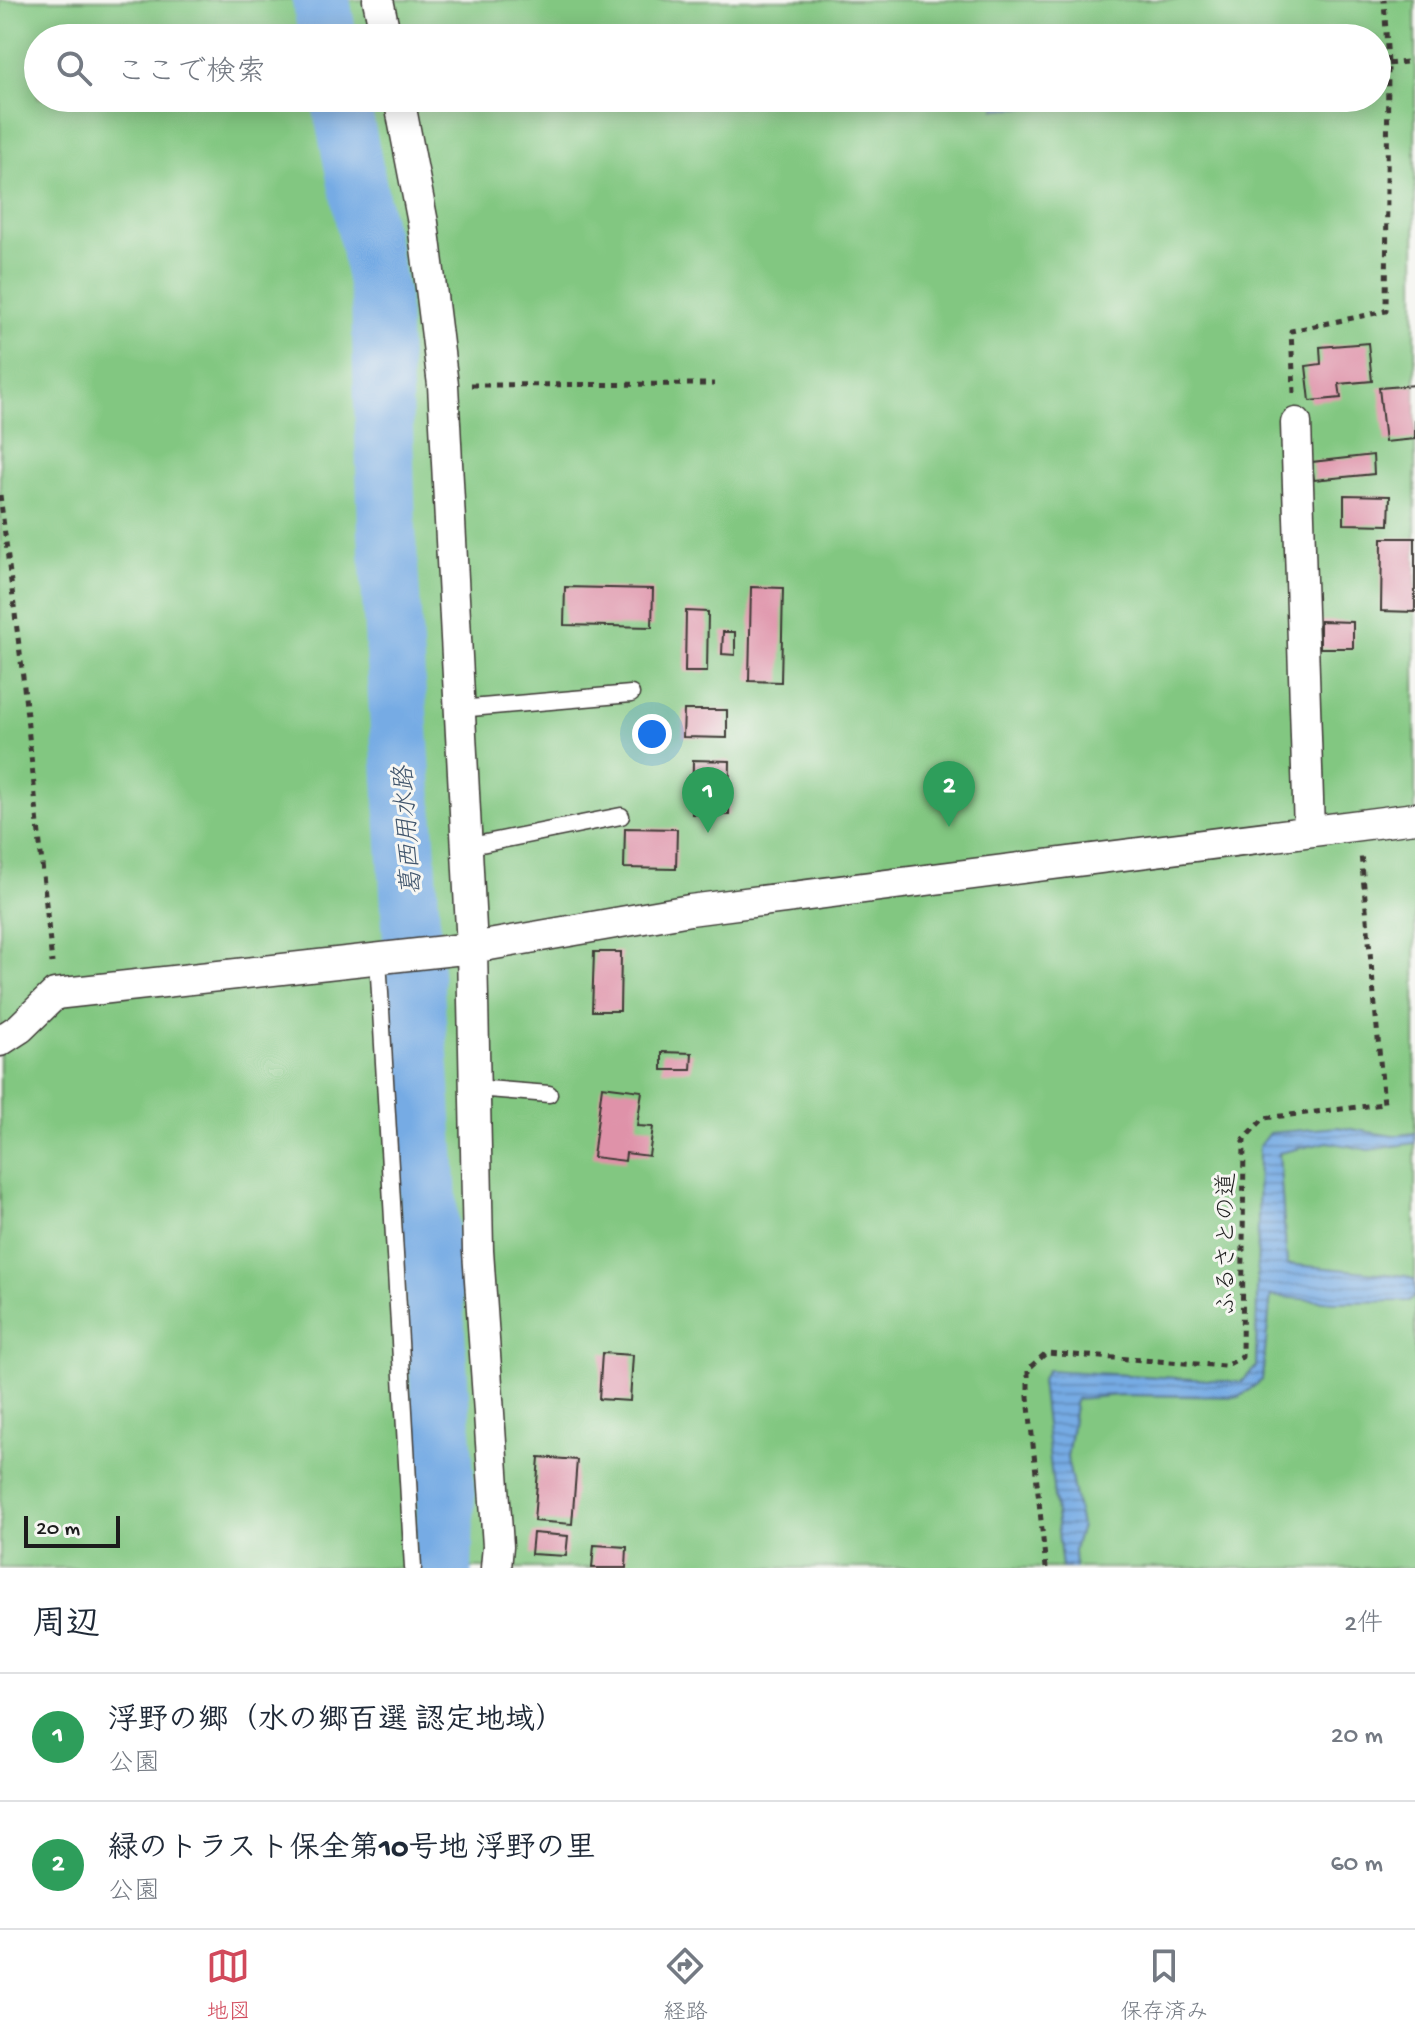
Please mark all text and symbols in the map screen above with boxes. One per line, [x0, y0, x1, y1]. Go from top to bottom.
search box [24, 24, 1391, 112]
icon: search [52, 46, 96, 90]
text: ここで検索 [116, 57, 266, 92]
your location [632, 714, 672, 754]
pin: 2 [923, 761, 975, 827]
water label: 葛西用水路 [388, 763, 430, 897]
pin: 1 [682, 767, 734, 833]
street label: ふるさとの道 [1213, 1172, 1243, 1316]
scale bar [24, 1512, 120, 1548]
text: 20 m [36, 1517, 80, 1543]
text: 周辺 [32, 1607, 100, 1647]
text: 2件 [1344, 1610, 1383, 1641]
text: 浮野の郷（水の郷百選 認定地域） [108, 1705, 565, 1740]
text: 1 [53, 1722, 63, 1753]
text: 20 m [1331, 1722, 1383, 1753]
text: 公園 [108, 1750, 160, 1781]
text: 緑のトラスト保全第10号地 浮野の里 [108, 1833, 595, 1868]
text: 2 [52, 1850, 64, 1881]
text: 60 m [1330, 1850, 1383, 1881]
text: 公園 [108, 1878, 160, 1909]
tab: 地図 [206, 1944, 251, 2027]
tab: 経路 [663, 1944, 708, 2027]
tab: 保存済み [1120, 1944, 1209, 2027]

